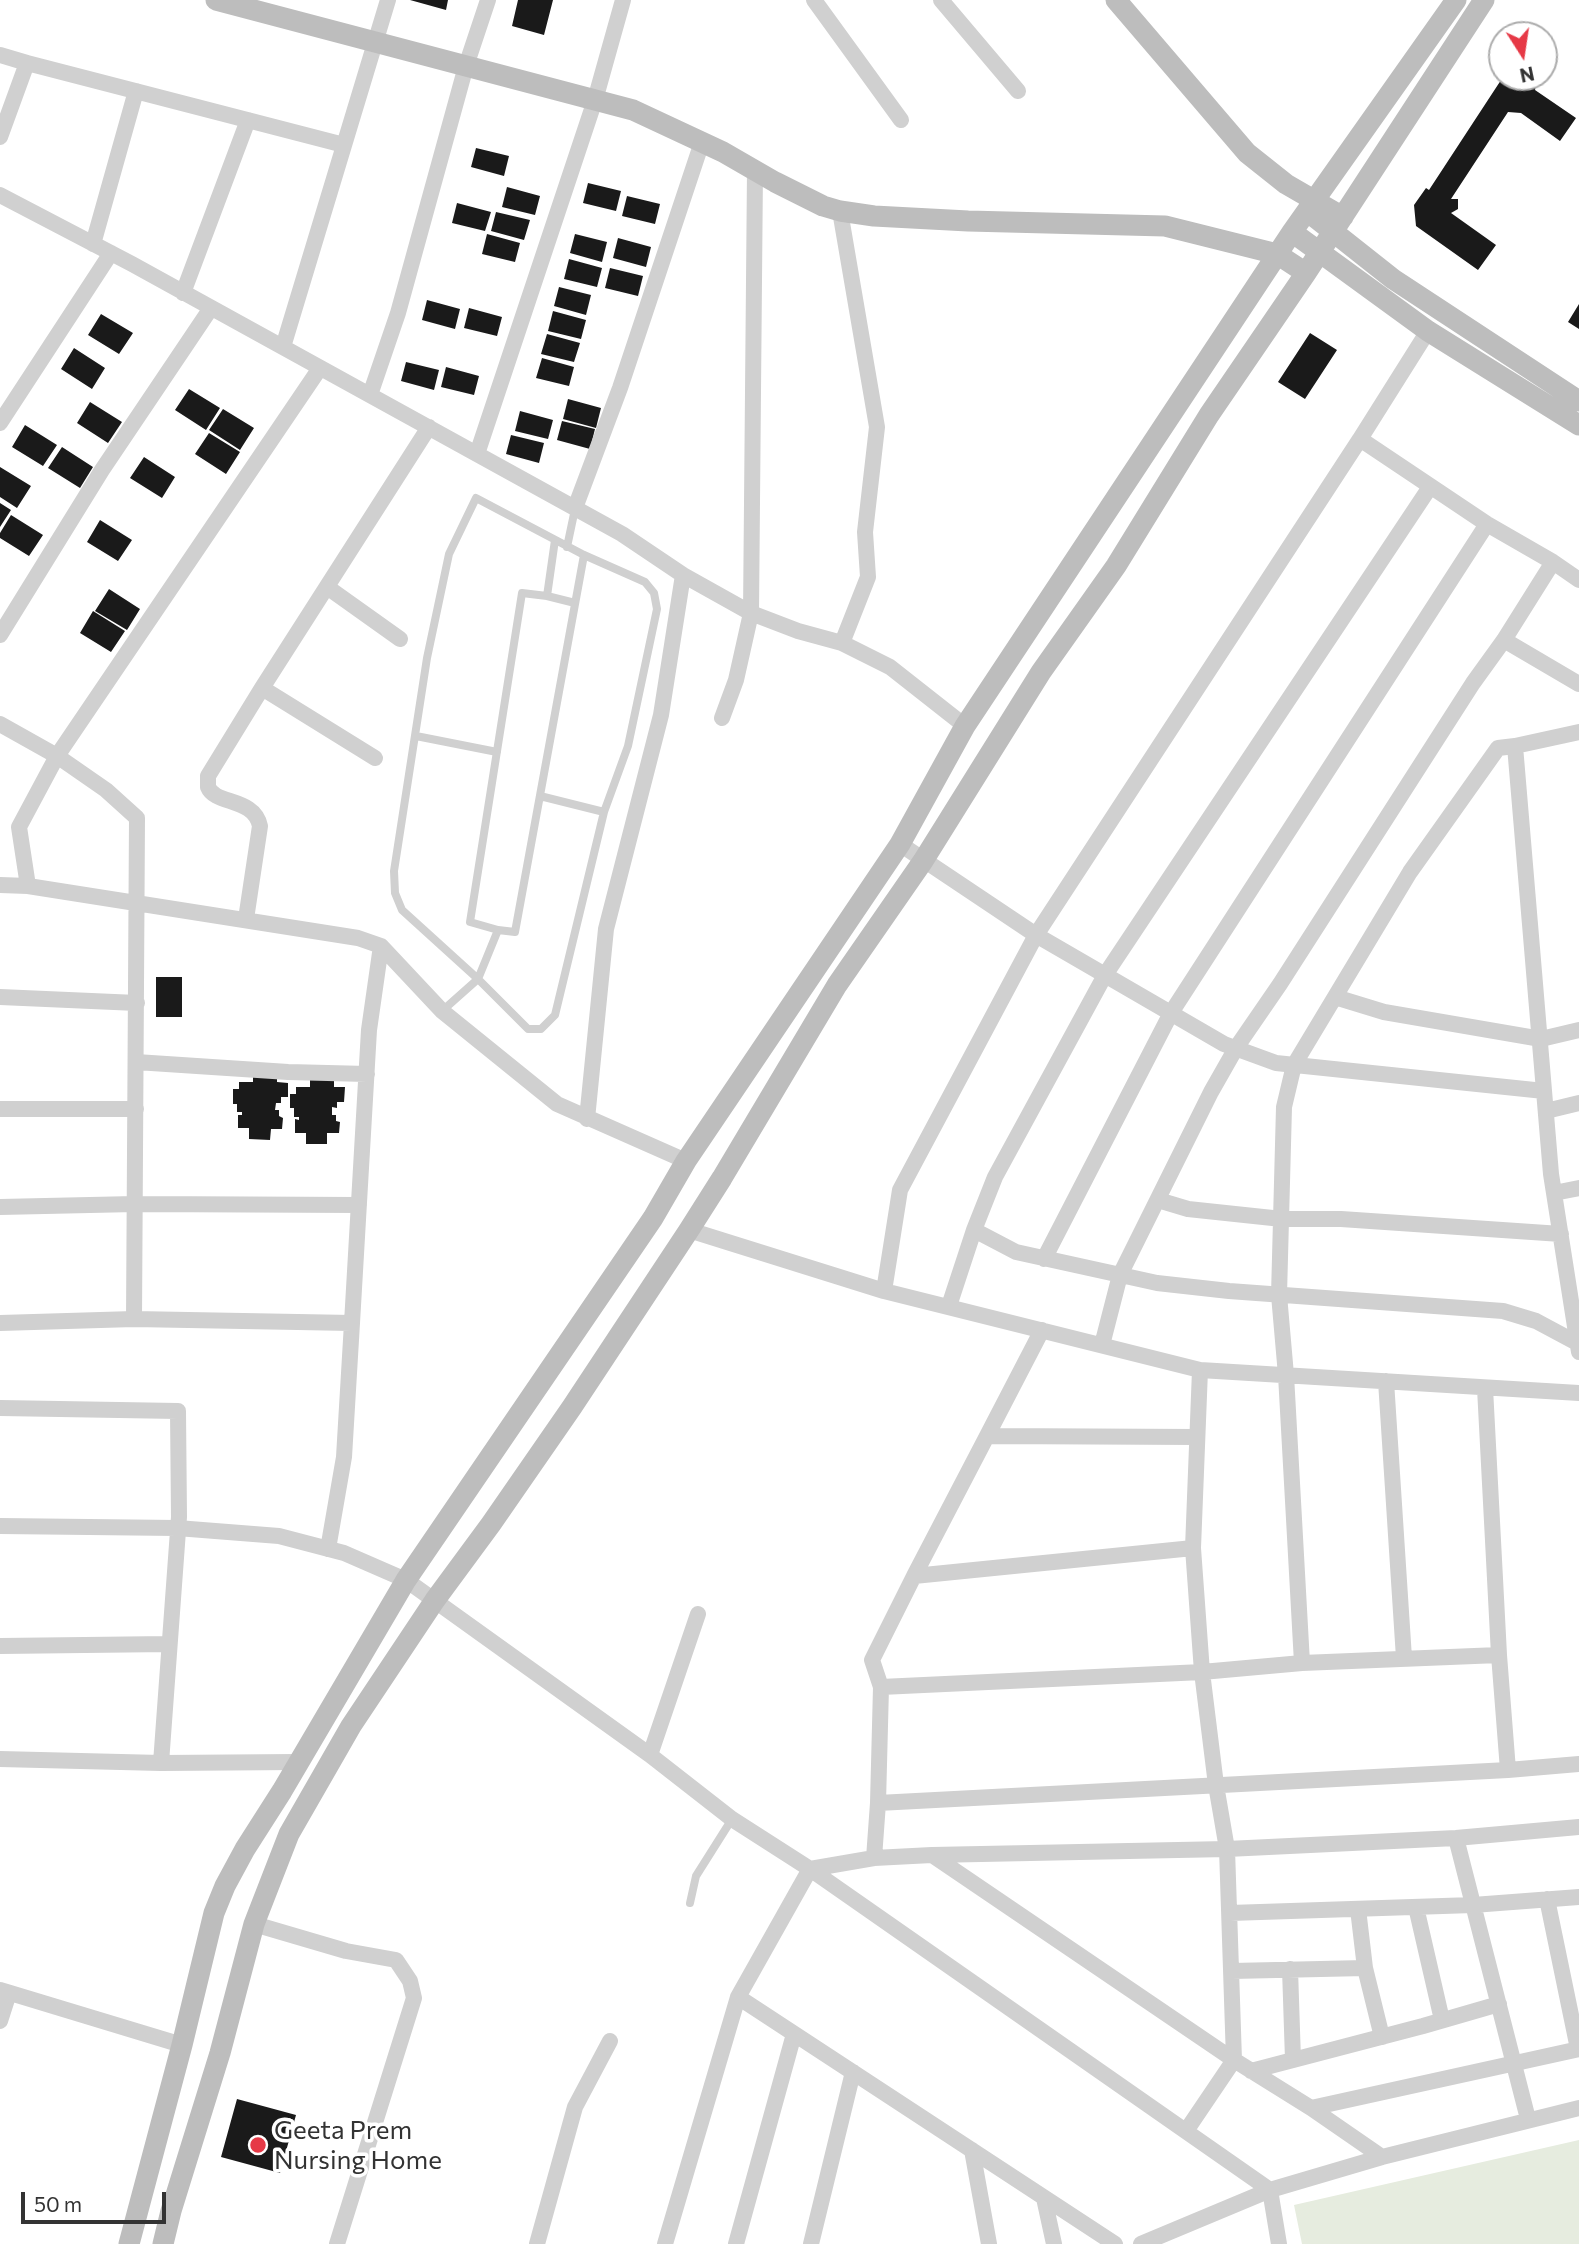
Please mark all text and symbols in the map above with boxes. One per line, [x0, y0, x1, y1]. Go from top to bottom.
north arrow [1488, 21, 1558, 91]
text: N [1518, 62, 1536, 88]
place label: Geeta Prem Nursing Home [274, 2114, 442, 2176]
marker: Geeta Prem Nursing Home [248, 2135, 268, 2155]
scale bar [24, 2178, 170, 2222]
text: 50 m [34, 2191, 82, 2216]

